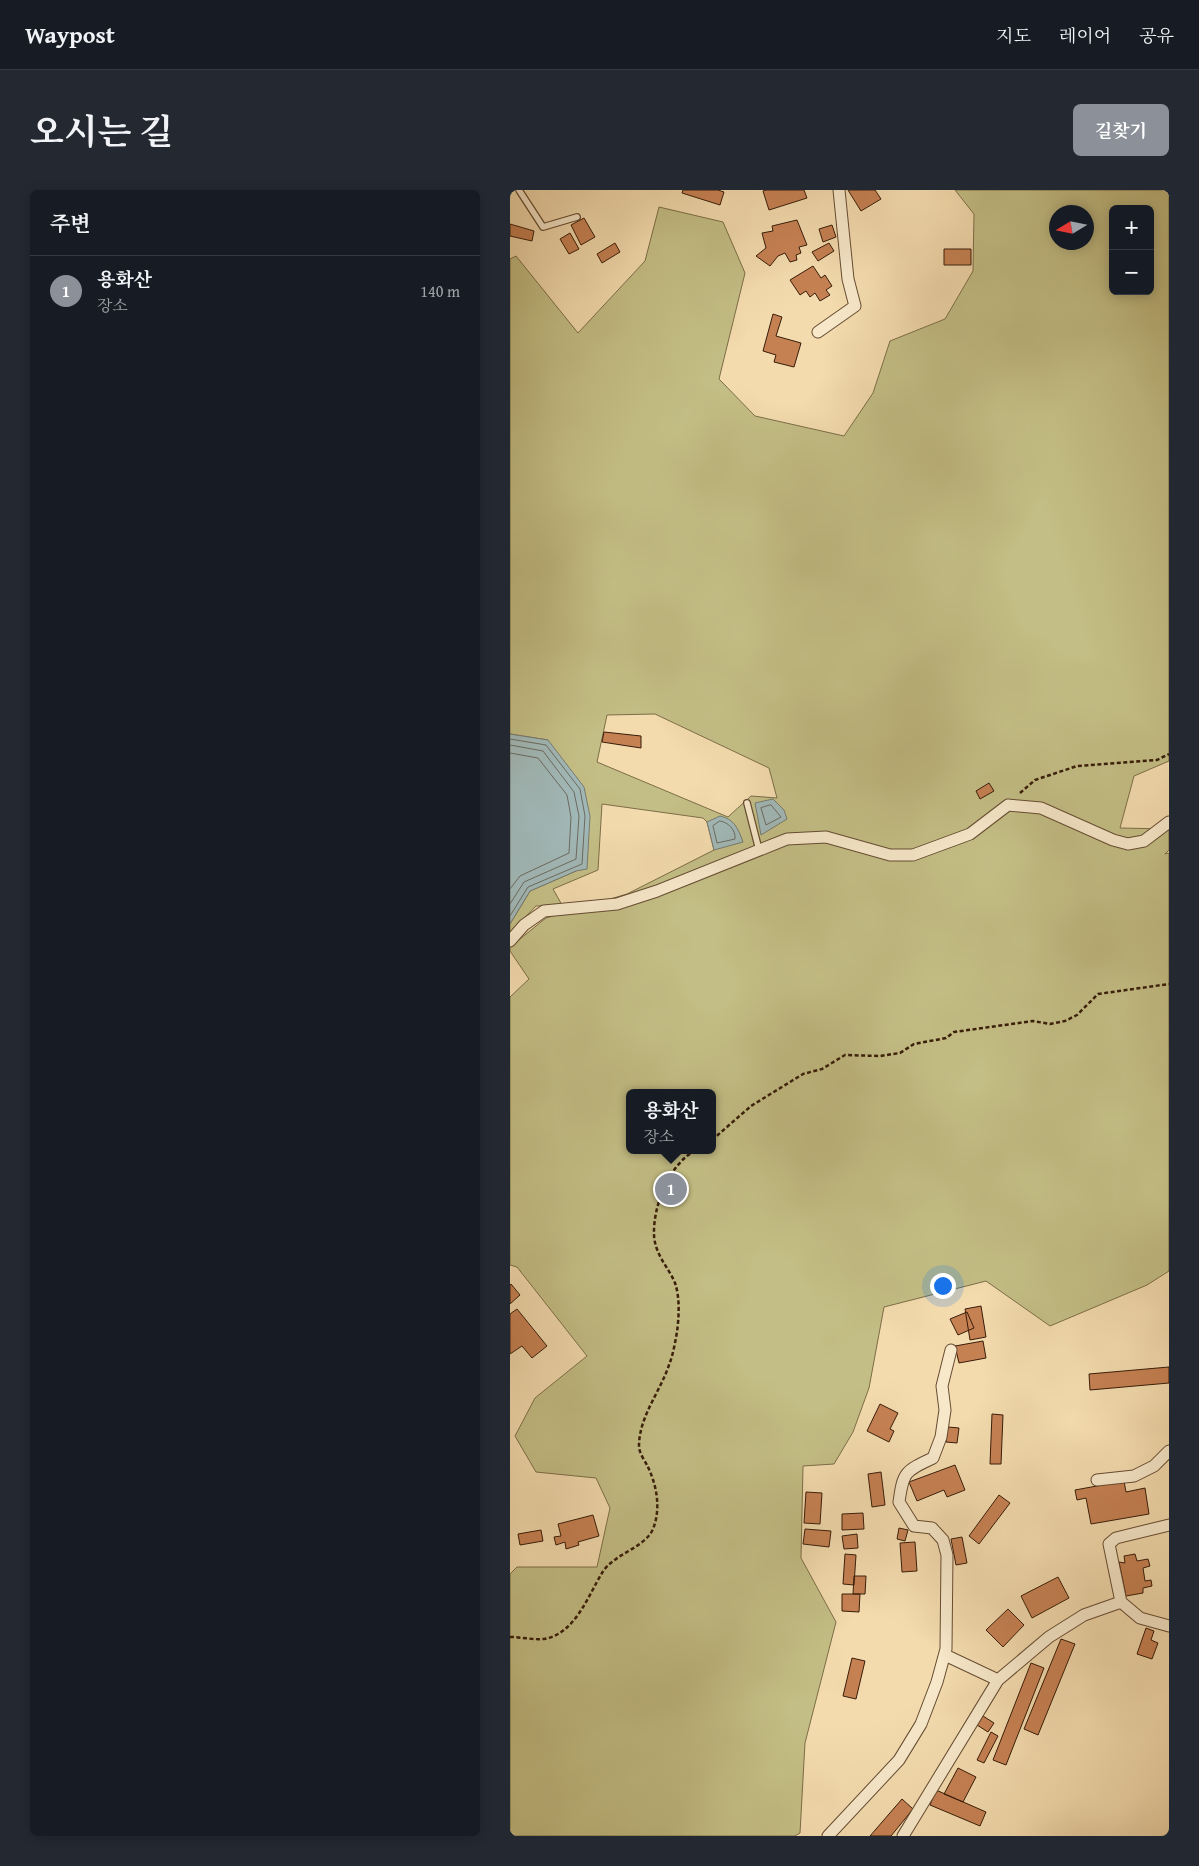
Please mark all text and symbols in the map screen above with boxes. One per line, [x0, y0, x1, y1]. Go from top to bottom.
text: Waypost [25, 17, 115, 52]
text: 지도 [996, 22, 1031, 49]
text: 레이어 [1059, 22, 1111, 49]
text: 공유 [1139, 22, 1174, 49]
button: 길찾기 [1073, 104, 1169, 156]
text: 오시는 길 [30, 106, 173, 157]
north arrow [1049, 205, 1094, 250]
map controls [1109, 205, 1154, 295]
button: + [1109, 205, 1154, 250]
text: 주변 [50, 208, 91, 239]
button: − [1109, 250, 1154, 295]
text: 용화산 [97, 265, 152, 293]
text: 1 [62, 279, 70, 303]
text: 140 m [420, 279, 460, 303]
text: 장소 [97, 293, 128, 317]
popup [626, 1089, 716, 1154]
text: 용화산 [643, 1096, 699, 1124]
text: 장소 [643, 1124, 674, 1148]
pin: 1 [655, 1170, 687, 1208]
your location [930, 1273, 956, 1299]

